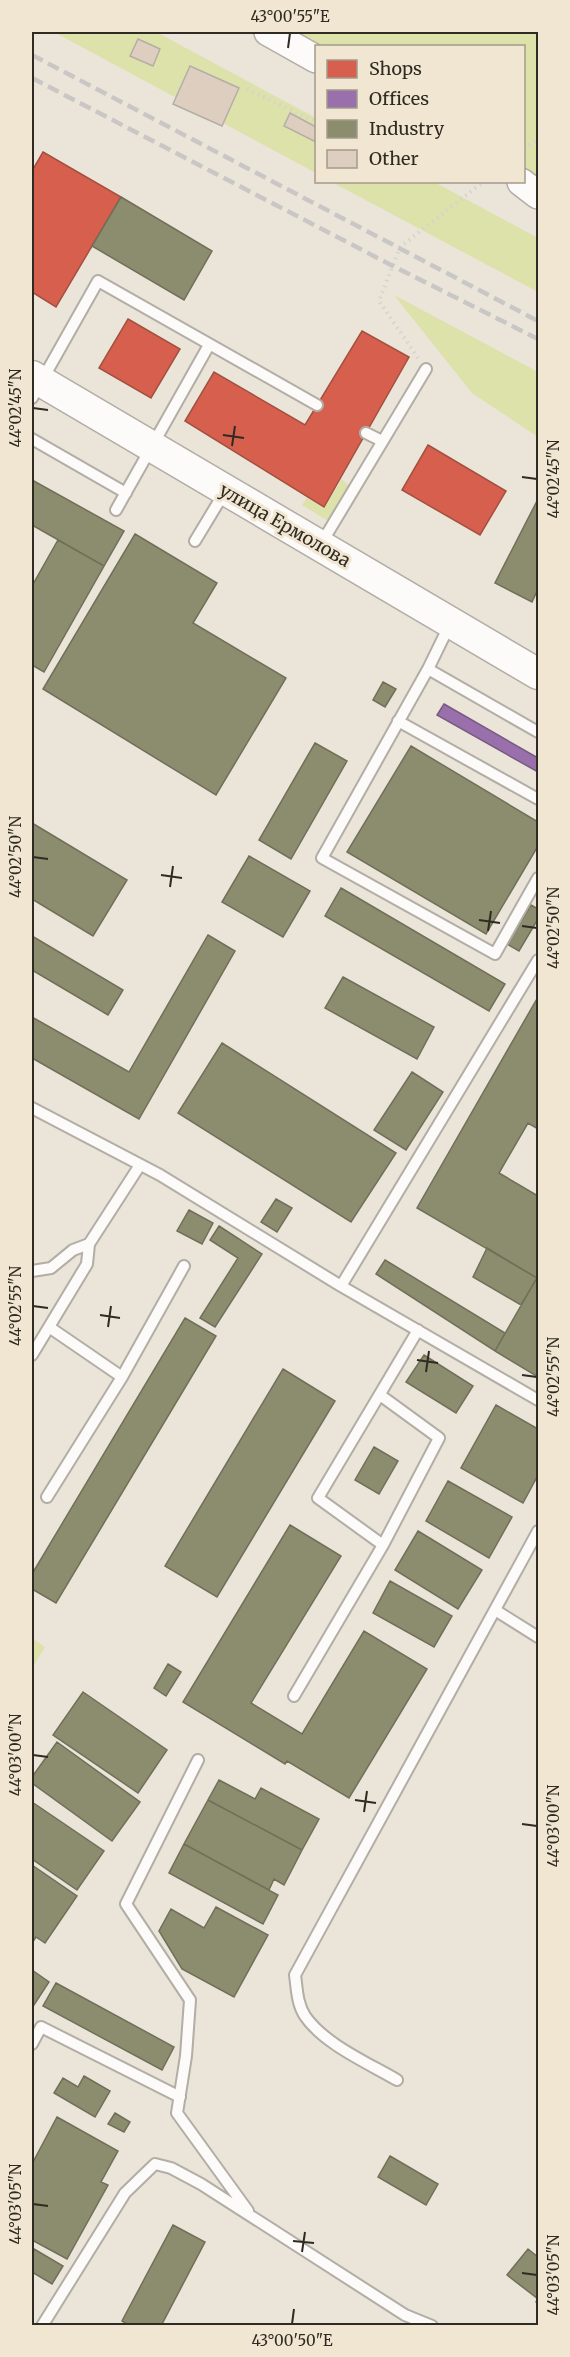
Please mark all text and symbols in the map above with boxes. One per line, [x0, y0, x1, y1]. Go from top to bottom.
text: 43°00'55"E [250, 7, 330, 26]
legend [315, 45, 525, 183]
text: Shops [369, 57, 422, 80]
text: Offices [369, 87, 429, 110]
text: Industry [369, 117, 445, 140]
text: Other [369, 147, 419, 170]
text: 44°02'45"N [6, 368, 25, 447]
text: 44°02'45"N [544, 439, 563, 518]
street label: улица Ермолова [215, 478, 355, 572]
text: 44°02'50"N [6, 816, 25, 898]
text: 44°02'50"N [544, 887, 563, 969]
text: 44°02'55"N [6, 1266, 25, 1346]
text: 44°02'55"N [544, 1337, 563, 1417]
text: 44°03'00"N [6, 1713, 25, 1796]
text: 44°03'00"N [544, 1784, 563, 1867]
text: 44°03'05"N [6, 2163, 25, 2244]
text: 44°03'05"N [544, 2234, 563, 2315]
text: 43°00'50"E [252, 2331, 333, 2350]

